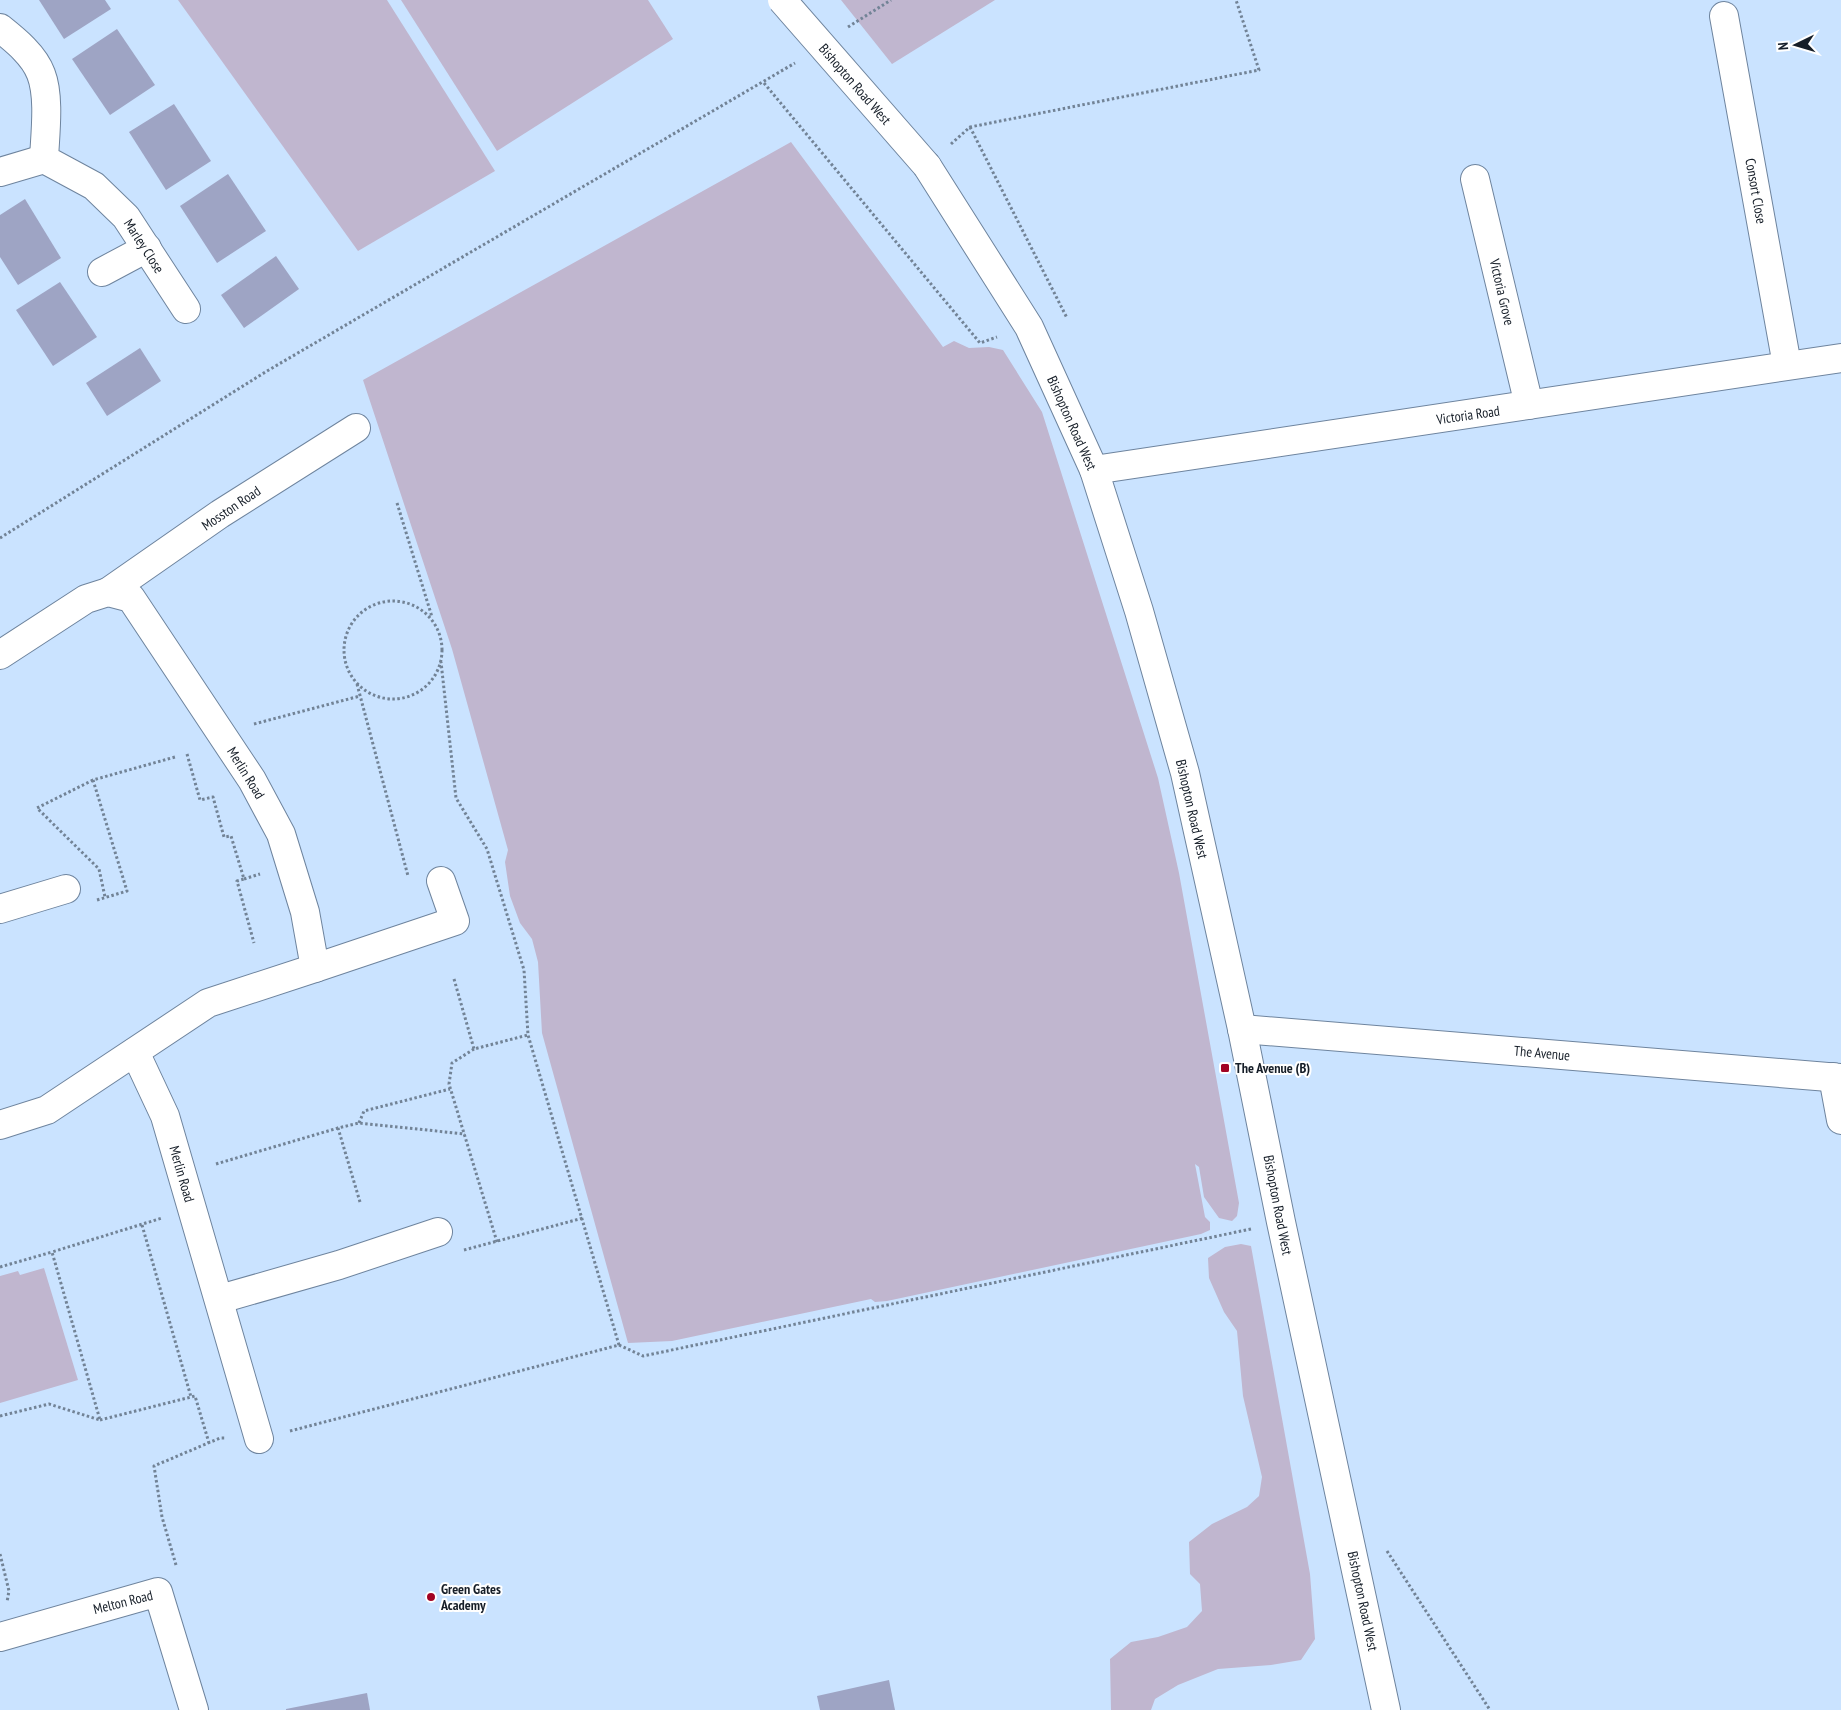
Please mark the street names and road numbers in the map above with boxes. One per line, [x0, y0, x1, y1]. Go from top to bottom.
street label: Bishopton Road West [815, 40, 895, 128]
street label: Consort Close [1741, 157, 1771, 225]
street label: Marley Close [120, 215, 168, 277]
street label: Victoria Grove [1485, 256, 1518, 327]
street label: Bishopton Road West [1043, 373, 1101, 473]
street label: Victoria Road [1434, 402, 1501, 428]
street label: Mosston Road [198, 482, 264, 534]
street label: Merlin Road [223, 744, 269, 802]
street label: Bishopton Road West [1172, 758, 1212, 861]
street label: The Avenue [1513, 1042, 1571, 1064]
street label: Merlin Road [165, 1144, 199, 1204]
street label: Bishopton Road West [1259, 1153, 1297, 1257]
street label: Bishopton Road West [1344, 1550, 1382, 1653]
street label: Melton Road [91, 1586, 155, 1618]

